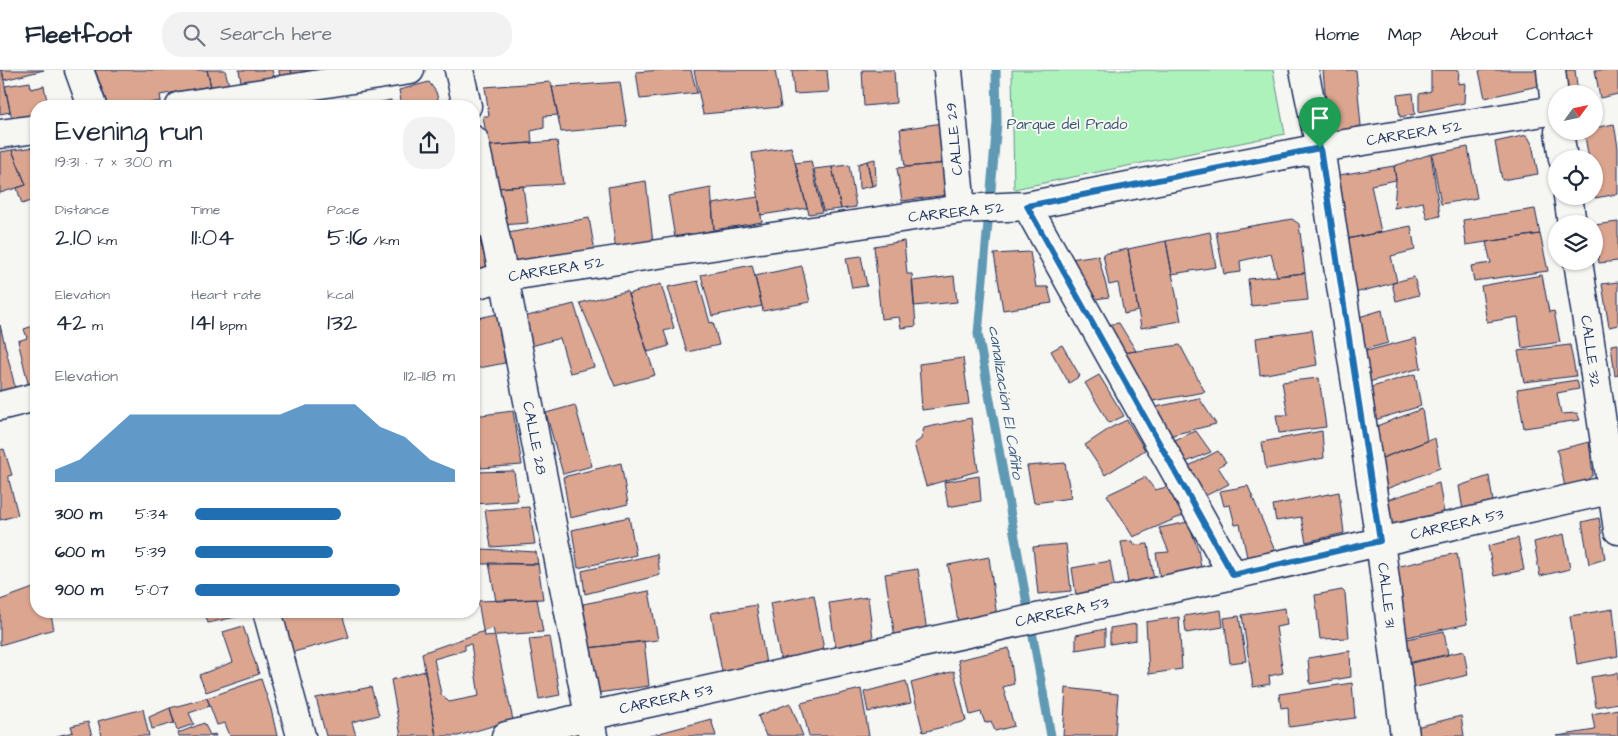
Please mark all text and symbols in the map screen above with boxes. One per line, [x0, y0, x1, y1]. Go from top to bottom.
search box [162, 12, 512, 57]
text: Fleetfoot [25, 18, 132, 52]
icon: search [180, 21, 208, 49]
text: Search here [220, 21, 332, 48]
text: Home [1315, 22, 1360, 47]
text: Map [1388, 22, 1422, 47]
text: About [1450, 22, 1498, 47]
text: Contact [1526, 22, 1593, 47]
north arrow [1548, 85, 1602, 140]
map controls [1548, 85, 1603, 270]
pin [1299, 97, 1341, 148]
street label: CALLE 29 [941, 102, 968, 176]
icon: arrive [1306, 104, 1334, 132]
text: Evening run [55, 112, 203, 151]
park label: Parque del Prado [1007, 114, 1128, 135]
street label: CARRERA 52 [1365, 116, 1464, 151]
button: share [403, 117, 455, 169]
button: locate [1548, 150, 1603, 205]
text: 19:31 · 7 × 300 m [55, 151, 171, 173]
street label: CARRERA 52 [907, 197, 1005, 228]
text: Distance [55, 200, 109, 220]
text: Time [191, 200, 220, 220]
text: Pace [327, 200, 359, 220]
button: layers [1548, 215, 1603, 270]
text: 2.10 [55, 220, 92, 255]
text: 11:04 [191, 220, 234, 255]
text: 5:16 [327, 220, 368, 255]
text: km [92, 231, 117, 251]
text: /km [368, 231, 399, 251]
street label: CARRERA 52 [507, 252, 606, 287]
text: Elevation [55, 285, 110, 305]
text: Heart rate [191, 285, 261, 305]
text: kcal [327, 285, 354, 305]
text: 42 [55, 305, 86, 340]
text: 141 [191, 305, 214, 340]
text: 132 [327, 305, 357, 340]
street label: CALLE 32 [1575, 314, 1606, 389]
text: m [86, 316, 103, 336]
text: bpm [214, 316, 247, 336]
water label: canalización El Cañito [983, 324, 1029, 481]
text: Elevation [55, 365, 118, 387]
text: 112–118 m [403, 365, 455, 387]
street label: CALLE 28 [517, 400, 552, 477]
text: 300 m [55, 503, 102, 525]
text: 5:34 [135, 503, 168, 525]
street label: CARRERA 53 [1408, 503, 1506, 545]
text: 600 m [55, 541, 104, 563]
text: 5:39 [135, 541, 166, 563]
street label: CALLE 31 [1372, 561, 1401, 629]
text: 900 m [55, 579, 103, 601]
text: 5:07 [135, 579, 169, 601]
street label: CARRERA 53 [1013, 592, 1111, 633]
street label: CARRERA 53 [617, 679, 715, 720]

